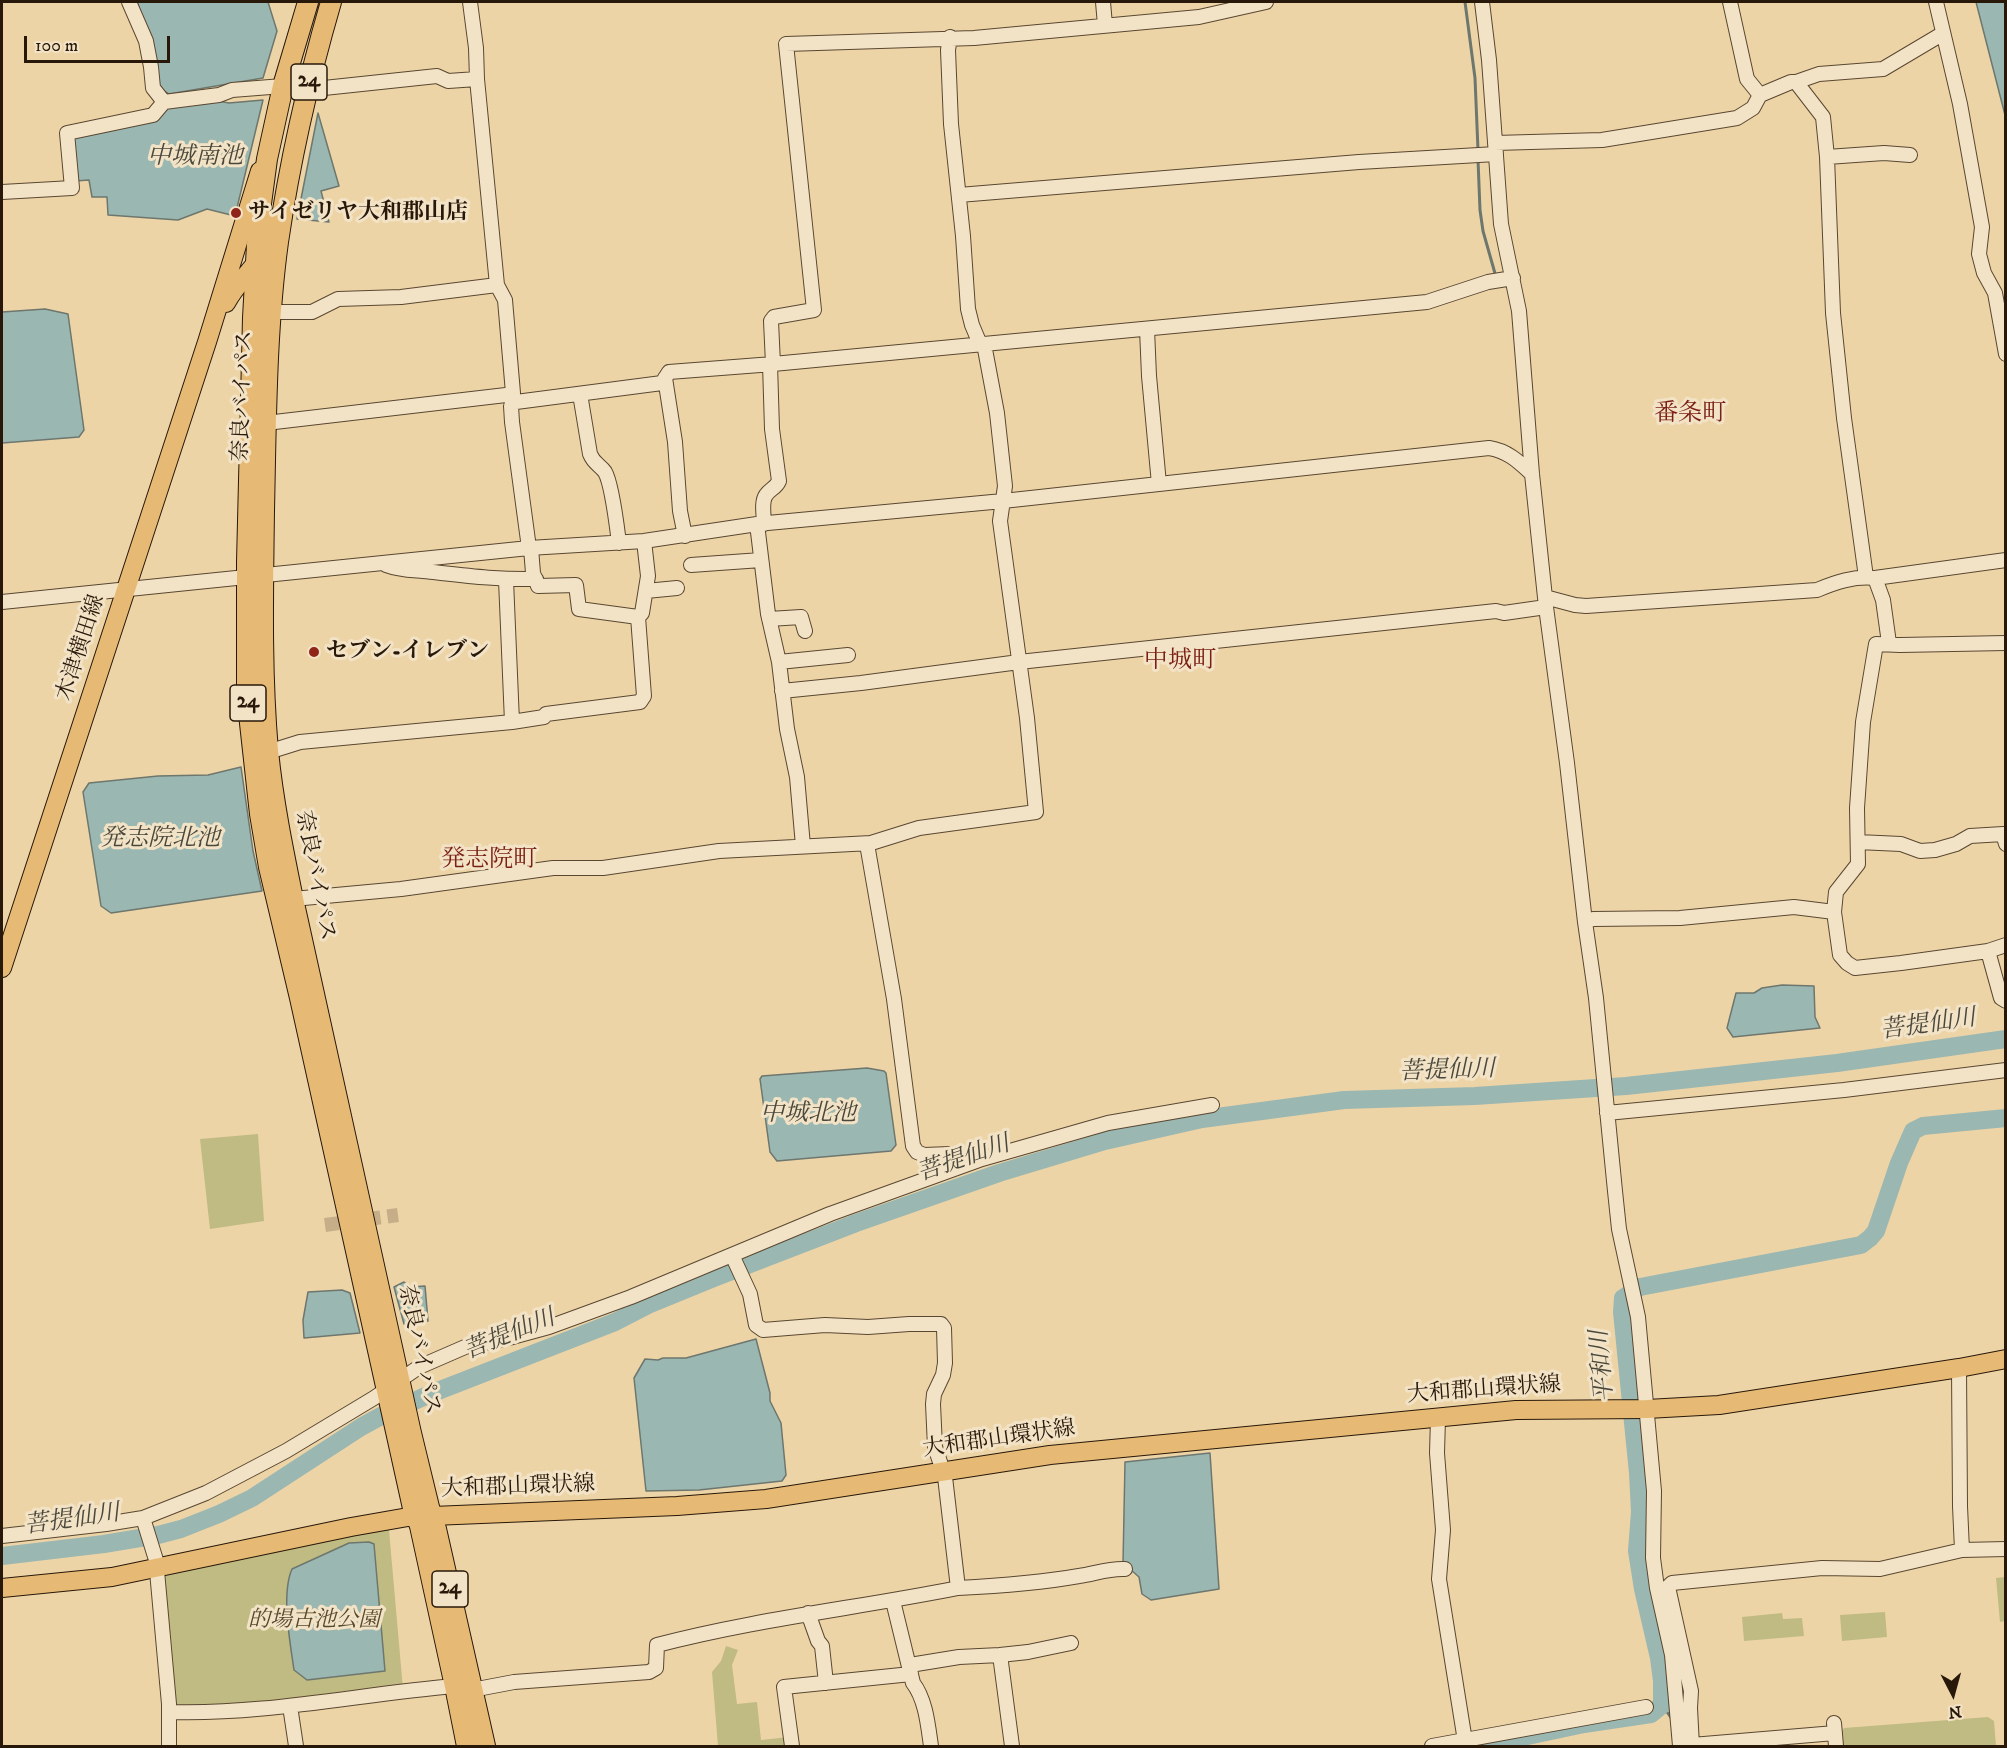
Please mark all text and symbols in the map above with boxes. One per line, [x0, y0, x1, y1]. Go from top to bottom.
scale bar [27, 24, 172, 62]
text: 100 m [35, 35, 78, 57]
road number: 24 [291, 64, 327, 100]
water label: 中城南池 [147, 144, 243, 172]
place label: サイゼリヤ大和郡山店 [248, 200, 468, 226]
marker: サイゼリヤ大和郡山店 [229, 206, 243, 220]
street label: 奈良バイパス [229, 330, 259, 462]
district label: 番条町 [1654, 401, 1726, 429]
street label: 木津横田線 [52, 592, 112, 704]
place label: セブン-イレブン [326, 639, 489, 665]
marker: セブン-イレブン [307, 645, 321, 659]
district label: 中城町 [1144, 648, 1216, 676]
road number: 24 [230, 685, 266, 721]
street label: 奈良バイパス [288, 809, 340, 943]
water label: 発志院北池 [100, 826, 220, 854]
district label: 発志院町 [441, 847, 537, 875]
water label: 菩提仙川 [1878, 1005, 1978, 1047]
water label: 菩提仙川 [1399, 1056, 1495, 1088]
water label: 中城北池 [760, 1101, 856, 1129]
water label: 菩提仙川 [914, 1131, 1014, 1189]
street label: 奈良バイパス [391, 1283, 445, 1417]
water label: 菩提仙川 [460, 1305, 560, 1367]
water label: 平和川 [1587, 1329, 1621, 1403]
street label: 大和郡山環状線 [1406, 1372, 1562, 1410]
street label: 大和郡山環状線 [921, 1416, 1077, 1464]
street label: 大和郡山環状線 [441, 1472, 595, 1504]
water label: 菩提仙川 [22, 1500, 122, 1542]
road number: 24 [432, 1571, 468, 1607]
park label: 的場古池公園 [248, 1608, 380, 1634]
north arrow [1923, 1664, 1983, 1724]
text: N [1947, 1701, 1962, 1723]

